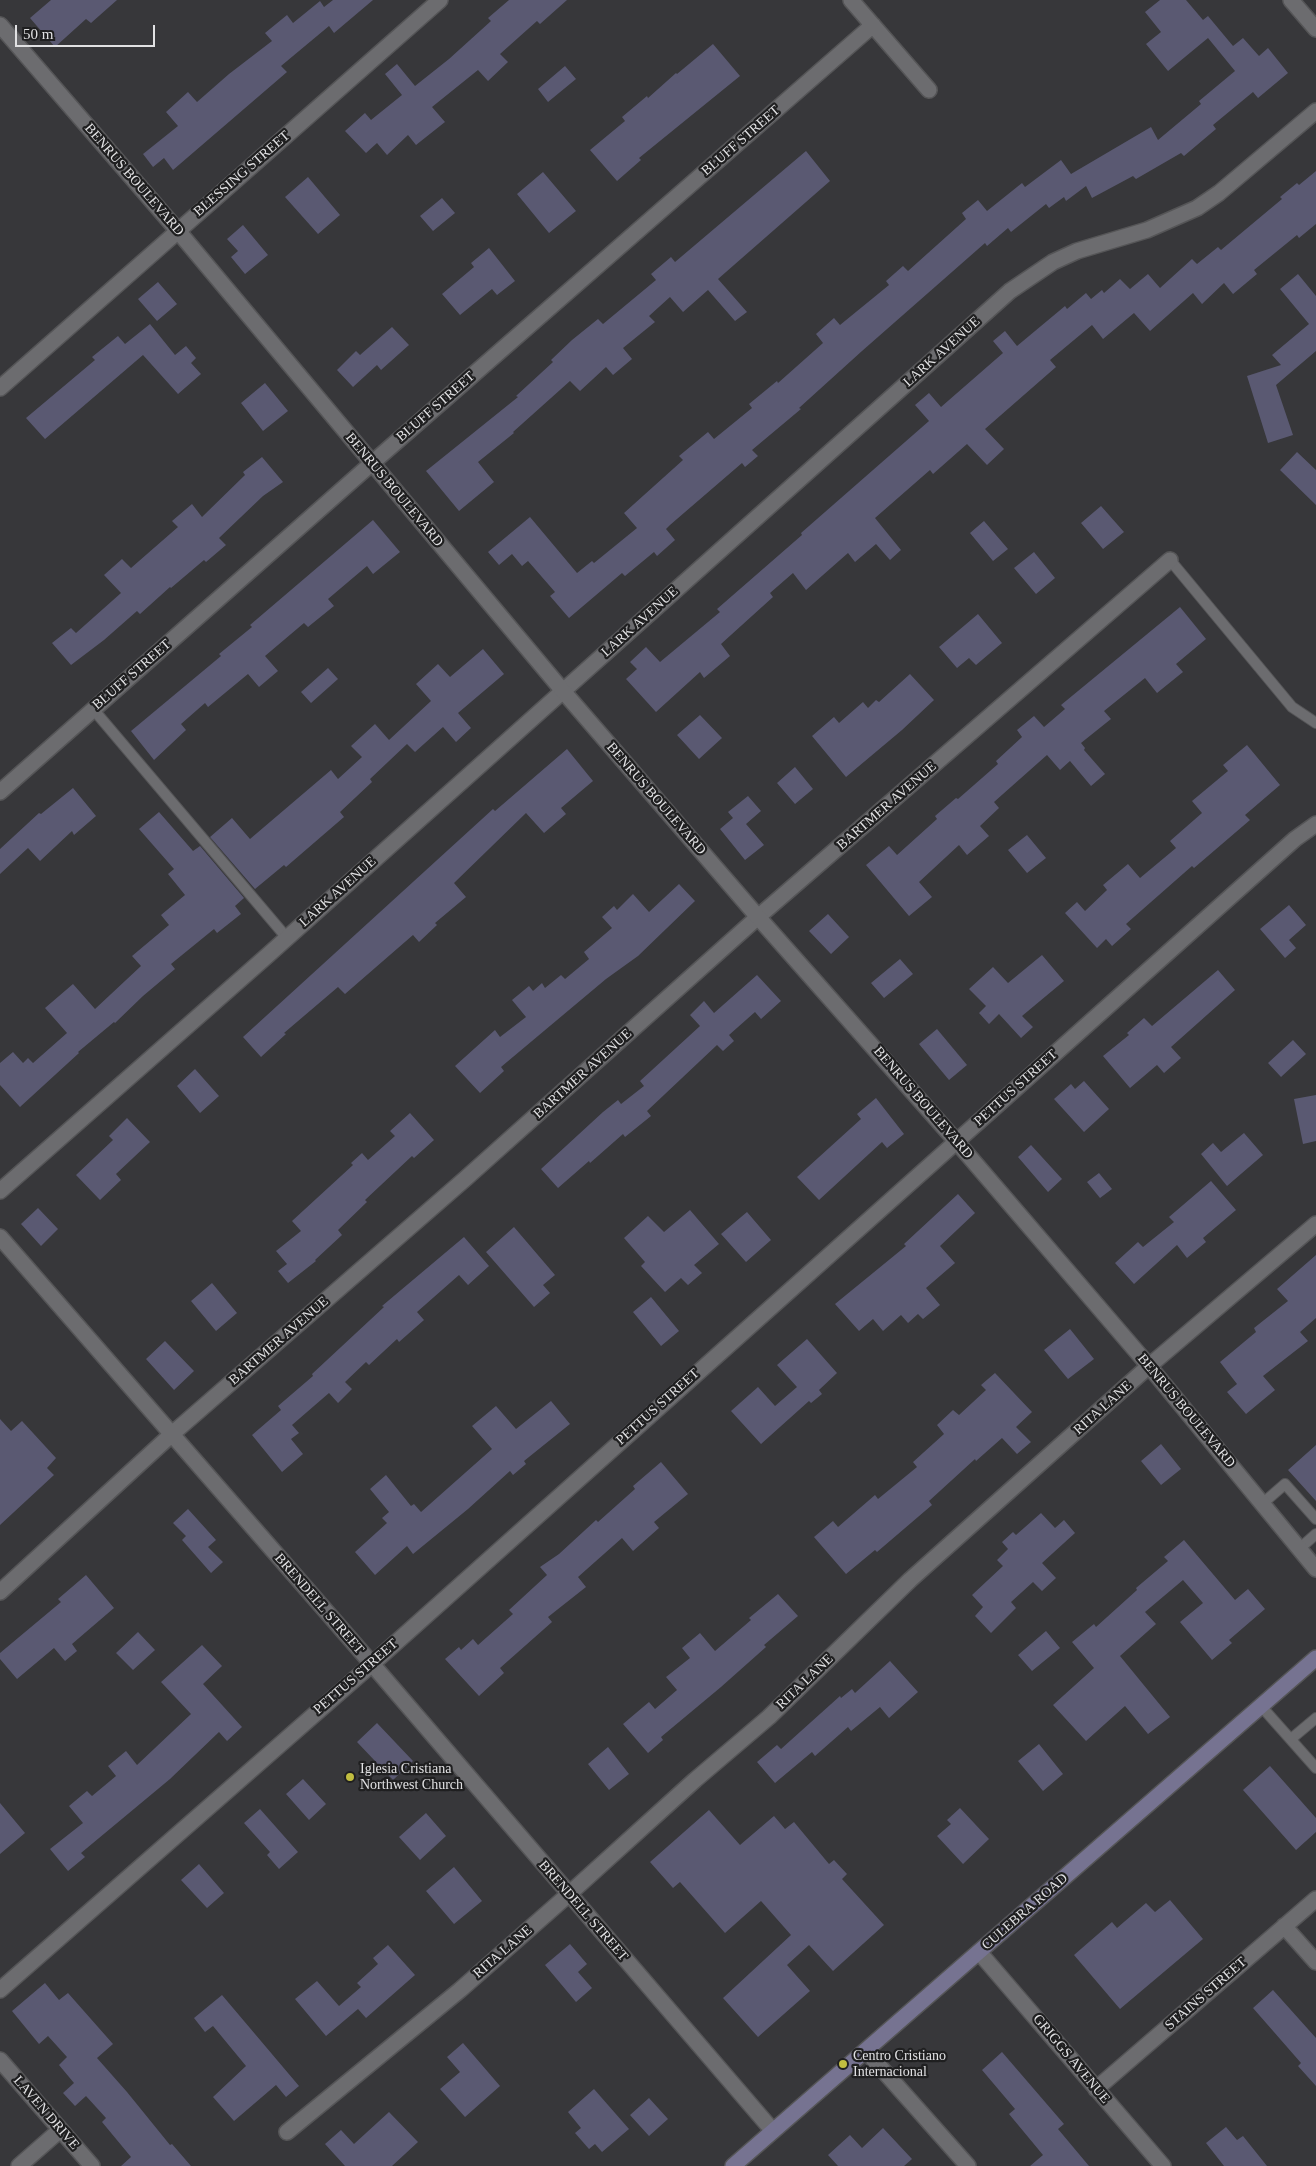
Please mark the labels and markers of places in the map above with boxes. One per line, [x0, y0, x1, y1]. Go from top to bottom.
place label: Iglesia Cristiana Northwest Church [360, 1761, 463, 1794]
marker: Iglesia Cristiana Northwest Church [344, 1771, 356, 1783]
place label: Centro Cristiano Internacional [853, 2048, 946, 2080]
marker: Centro Cristiano Internacional [837, 2058, 849, 2070]

